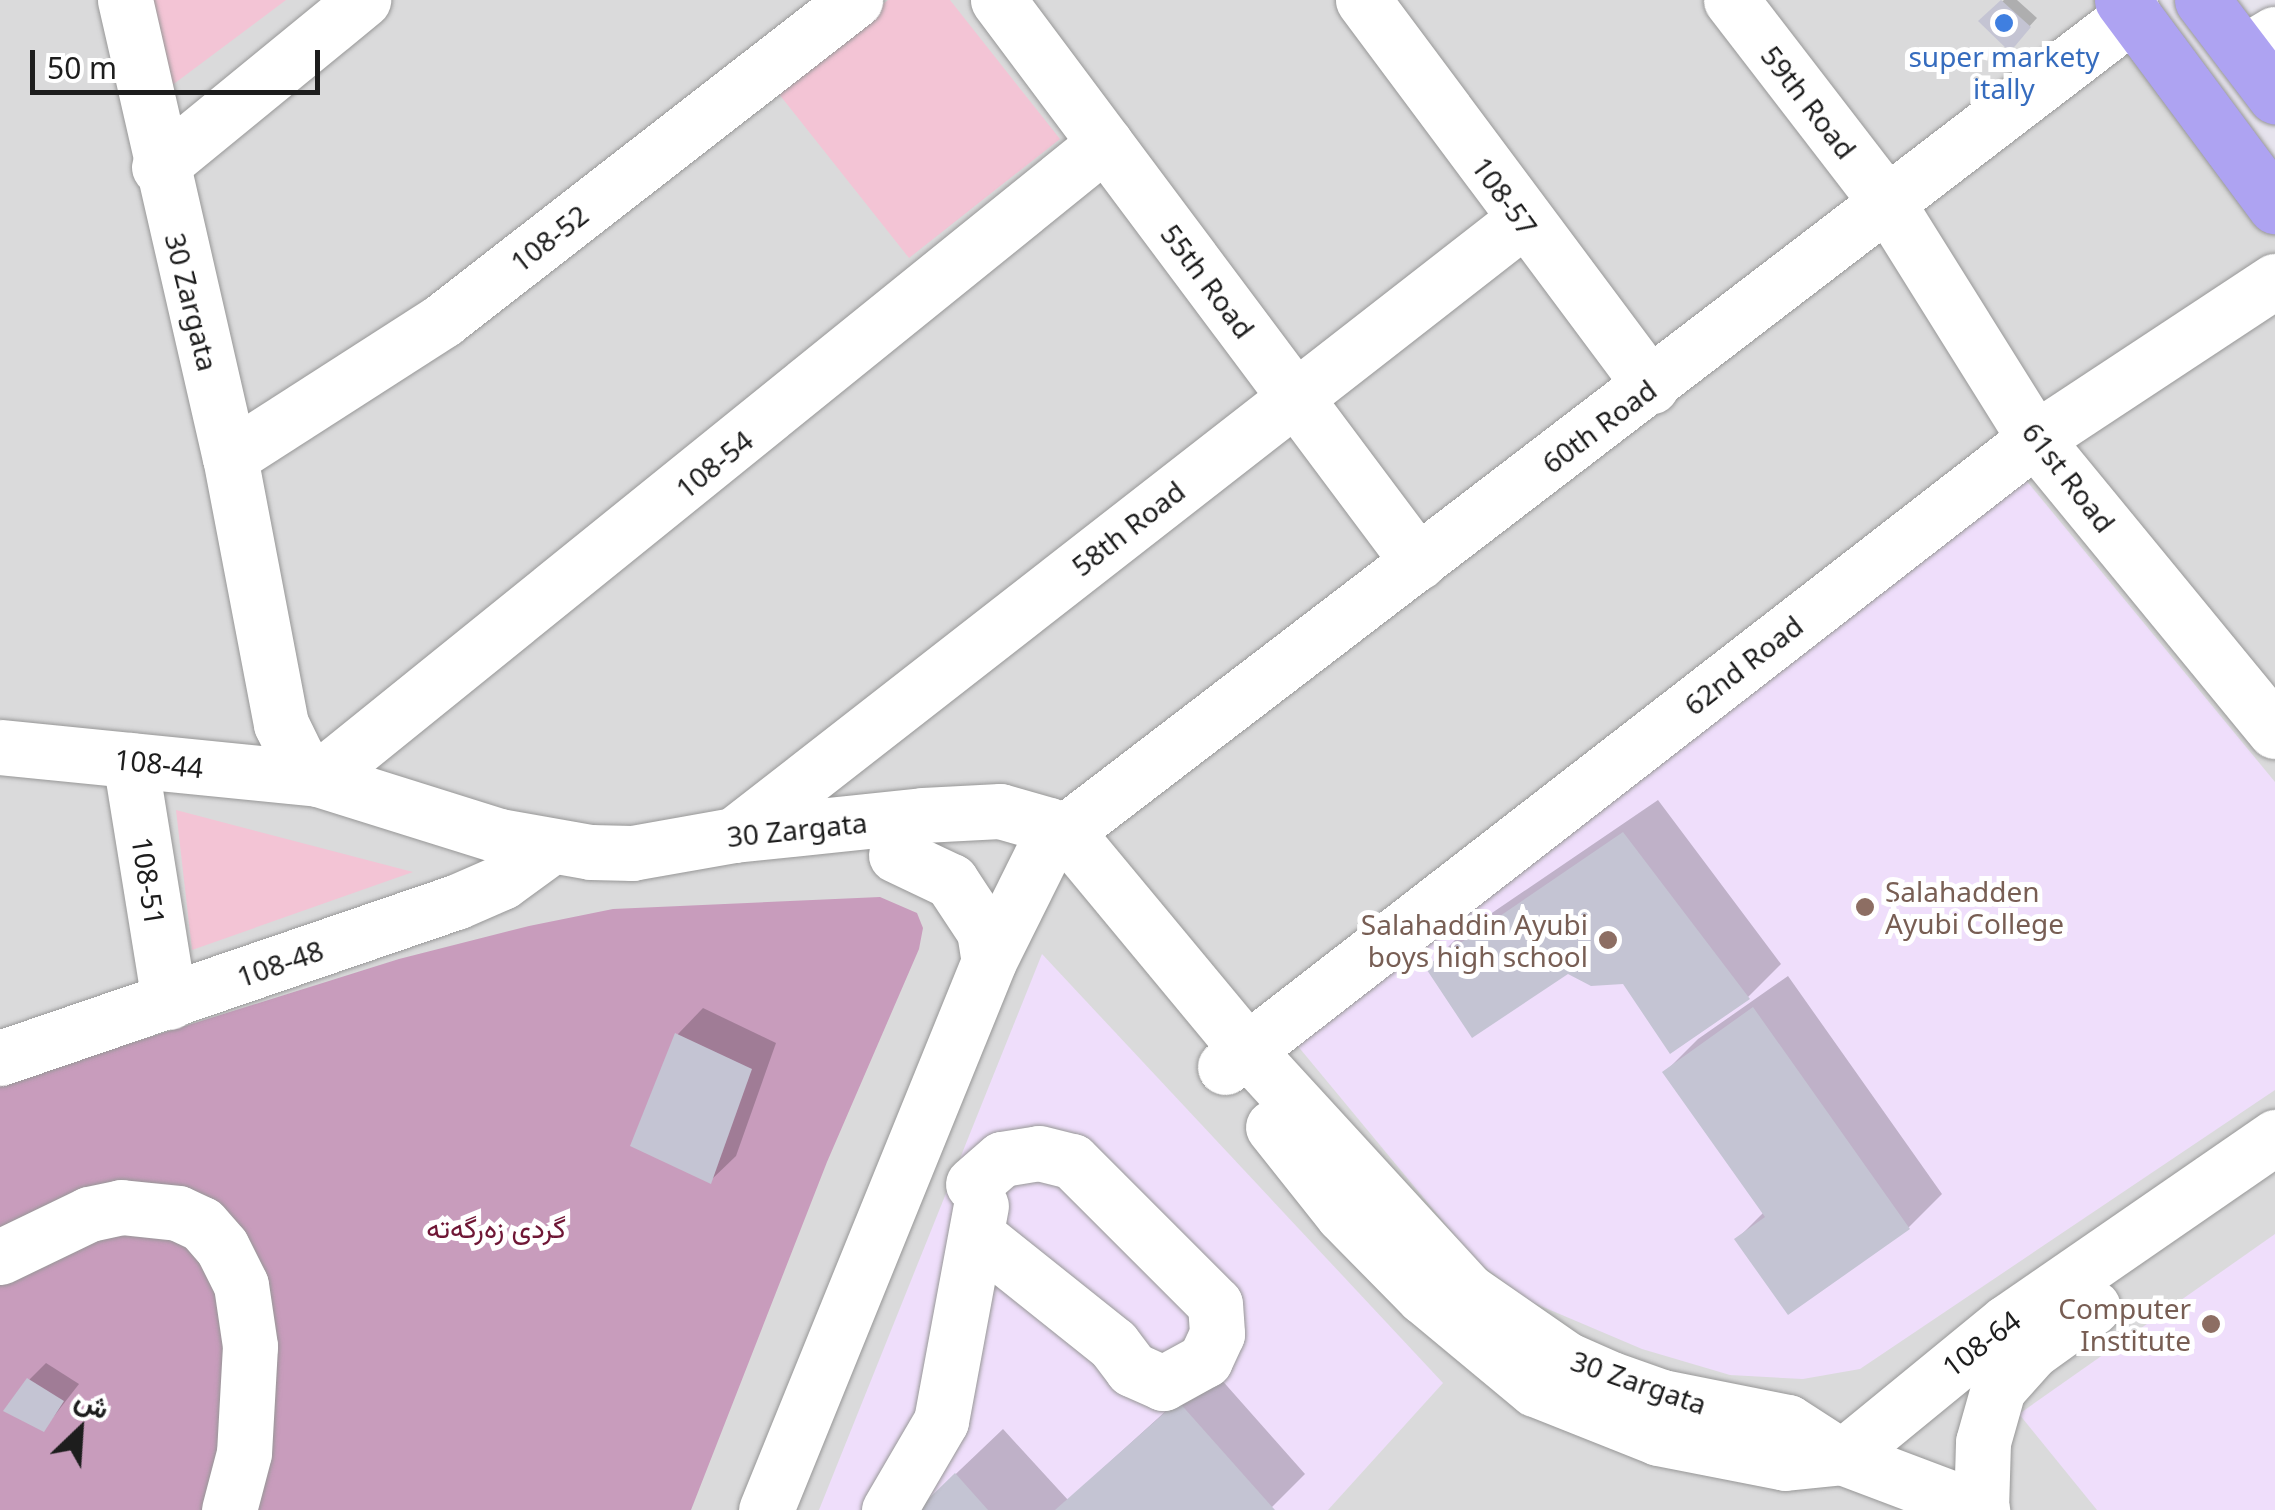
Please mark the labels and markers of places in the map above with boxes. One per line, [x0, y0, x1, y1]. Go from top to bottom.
marker: super markety itally [1993, 12, 2015, 34]
place label: super markety itally [1908, 39, 2100, 105]
place label: Salahadden Ayubi College [1885, 874, 2064, 940]
marker: Salahadden Ayubi College [1854, 896, 1876, 918]
place label: Salahaddin Ayubi boys high school [1361, 907, 1588, 973]
marker: Salahaddin Ayubi boys high school [1597, 929, 1619, 951]
place label: Computer Institute [2058, 1291, 2191, 1357]
marker: Computer Institute [2200, 1313, 2222, 1335]

